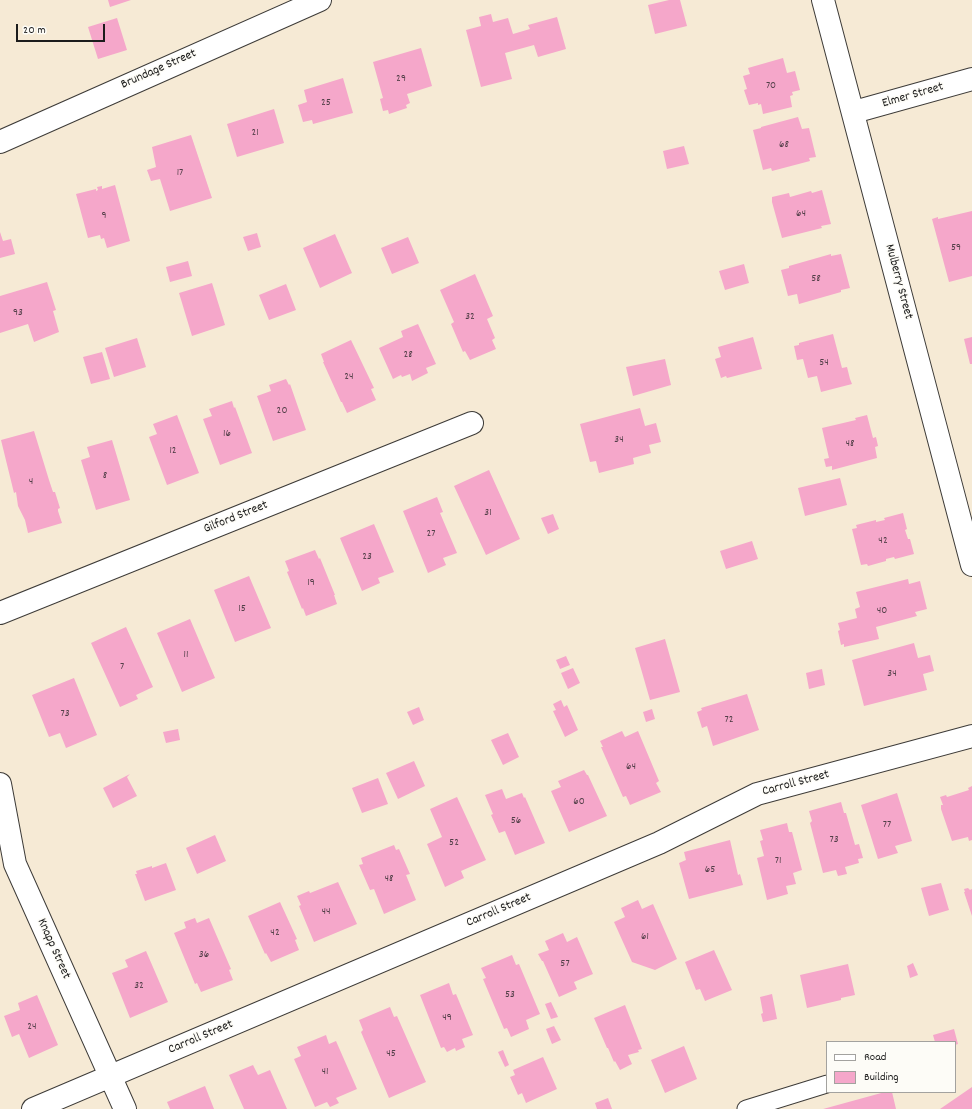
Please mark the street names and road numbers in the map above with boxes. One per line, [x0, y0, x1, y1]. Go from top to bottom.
street label: Brundage Street [119, 46, 199, 94]
street label: Elmer Street [881, 80, 945, 112]
street label: Mulberry Street [880, 243, 916, 321]
street label: Gilford Street [202, 498, 270, 538]
street label: Carroll Street [761, 768, 831, 800]
street label: Carroll Street [464, 890, 534, 932]
street label: Knapp Street [33, 916, 73, 982]
street label: Carroll Street [166, 1017, 236, 1059]

